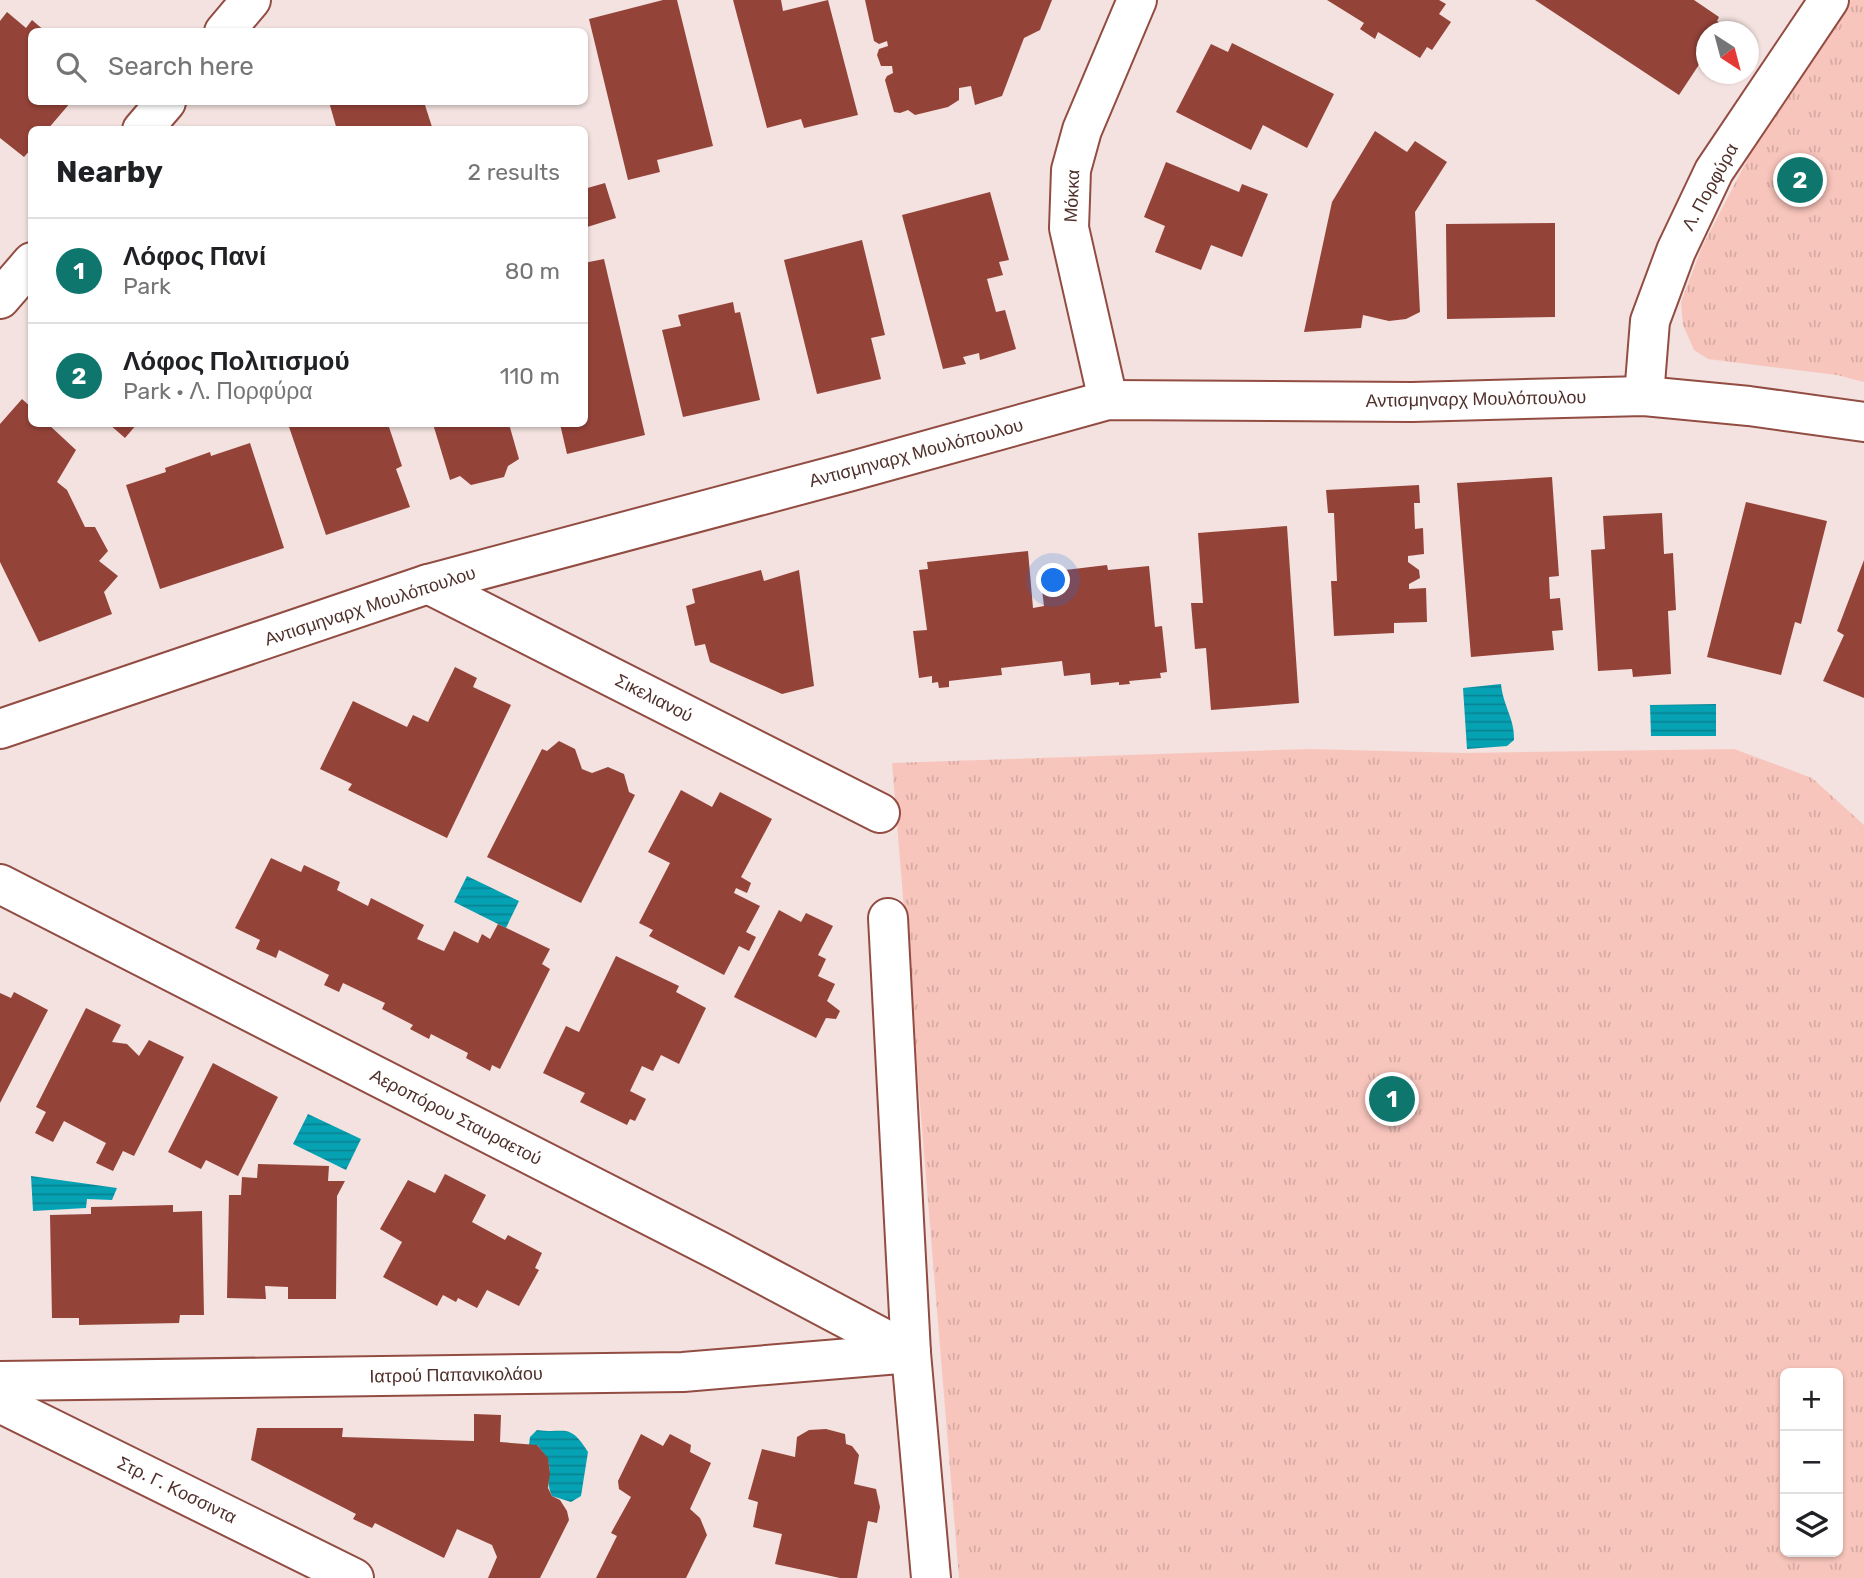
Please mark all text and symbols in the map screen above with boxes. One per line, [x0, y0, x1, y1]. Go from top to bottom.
north arrow [1696, 21, 1759, 84]
search box [28, 28, 588, 105]
icon: search [52, 48, 90, 86]
text: Search here [108, 51, 254, 82]
street label: Λ. Πορφύρα [1677, 140, 1743, 234]
text: Nearby [56, 154, 163, 190]
pin: 2 [1777, 154, 1823, 206]
text: 2 results [468, 158, 560, 186]
street label: Μόκκα [1060, 169, 1084, 223]
text: Λόφος Πανί [123, 241, 266, 272]
text: 1 [73, 257, 85, 285]
text: 80 m [505, 257, 560, 285]
text: Park [123, 272, 171, 300]
text: Λόφος Πολιτισμού [123, 346, 350, 377]
text: 2 [72, 362, 86, 390]
text: 110 m [500, 362, 560, 390]
text: Park · Λ. Πορφύρα [123, 377, 313, 405]
street label: Αντισμηναρχ Μουλόπουλου [1365, 386, 1587, 412]
street label: Αντισμηναρχ Μουλόπουλου [807, 414, 1025, 492]
street label: Αντισμηναρχ Μουλόπουλου [262, 561, 478, 651]
your location [1036, 563, 1070, 597]
street label: Σικελιανού [611, 669, 697, 727]
street label: Αεροπόρου Σταυραετού [366, 1064, 546, 1170]
pin: 1 [1369, 1073, 1415, 1125]
street label: Ιατρού Παπανικολάου [369, 1362, 543, 1388]
map controls [1780, 1368, 1843, 1557]
button: + [1780, 1368, 1843, 1431]
button: − [1780, 1431, 1843, 1494]
street label: Στρ. Γ. Κοσσιντα [114, 1452, 240, 1528]
button: layers [1780, 1494, 1843, 1557]

